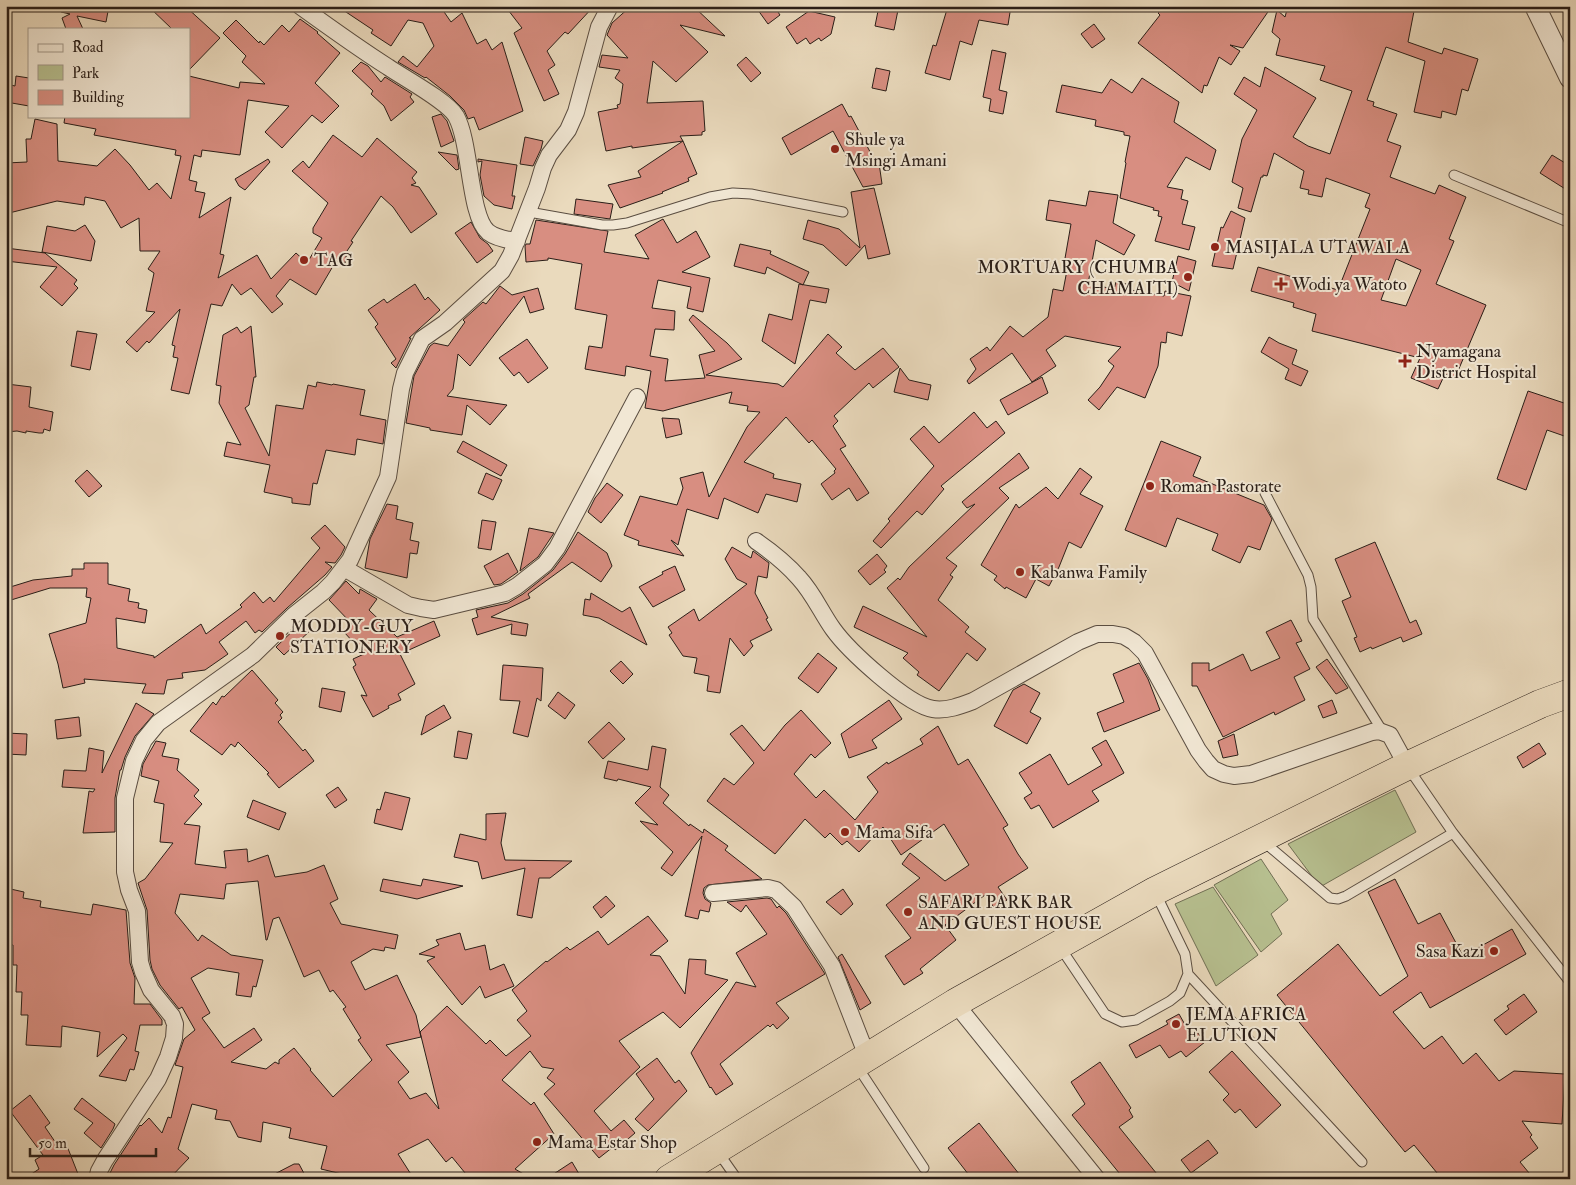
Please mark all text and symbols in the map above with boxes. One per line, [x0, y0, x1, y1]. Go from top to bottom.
legend [28, 28, 190, 118]
text: Road [72, 38, 104, 57]
text: Park [72, 64, 99, 83]
text: Building [72, 88, 124, 107]
place label: Shule ya Msingi Amani [845, 128, 947, 172]
marker: Shule ya Msingi Amani [829, 143, 841, 155]
place label: MASIJALA UTAWALA [1225, 236, 1411, 259]
marker: MASIJALA UTAWALA [1209, 241, 1221, 253]
place label: TAG [314, 249, 353, 272]
marker: TAG [298, 254, 310, 266]
place label: MORTUARY (CHUMBA CHAMAITI) [977, 256, 1179, 300]
marker: MORTUARY (CHUMBA CHAMAITI) [1182, 271, 1194, 283]
place label: Wodi ya Watoto [1291, 273, 1407, 296]
marker: Wodi ya Watoto [1274, 277, 1288, 291]
place label: Nyamagana District Hospital [1416, 340, 1537, 384]
marker: Nyamagana District Hospital [1398, 354, 1412, 368]
place label: Roman Pastorate [1160, 475, 1282, 498]
marker: Roman Pastorate [1144, 480, 1156, 492]
place label: Kabanwa Family [1030, 561, 1148, 584]
marker: Kabanwa Family [1014, 566, 1026, 578]
place label: MODDY-GUY STATIONERY [290, 615, 414, 659]
marker: MODDY-GUY STATIONERY [274, 630, 286, 642]
place label: Mama Sifa [855, 821, 933, 844]
marker: Mama Sifa [839, 826, 851, 838]
place label: SAFARI PARK BAR AND GUEST HOUSE [917, 891, 1102, 935]
marker: SAFARI PARK BAR AND GUEST HOUSE [902, 906, 914, 918]
place label: Sasa Kazi [1416, 940, 1484, 963]
marker: Sasa Kazi [1488, 945, 1500, 957]
place label: JEMA AFRICA ELUTION [1185, 1003, 1307, 1047]
marker: JEMA AFRICA ELUTION [1170, 1018, 1182, 1030]
scale bar [30, 1125, 156, 1157]
place label: Mama Estar Shop [547, 1131, 677, 1154]
text: 50 m [38, 1134, 67, 1153]
marker: Mama Estar Shop [531, 1136, 543, 1148]

